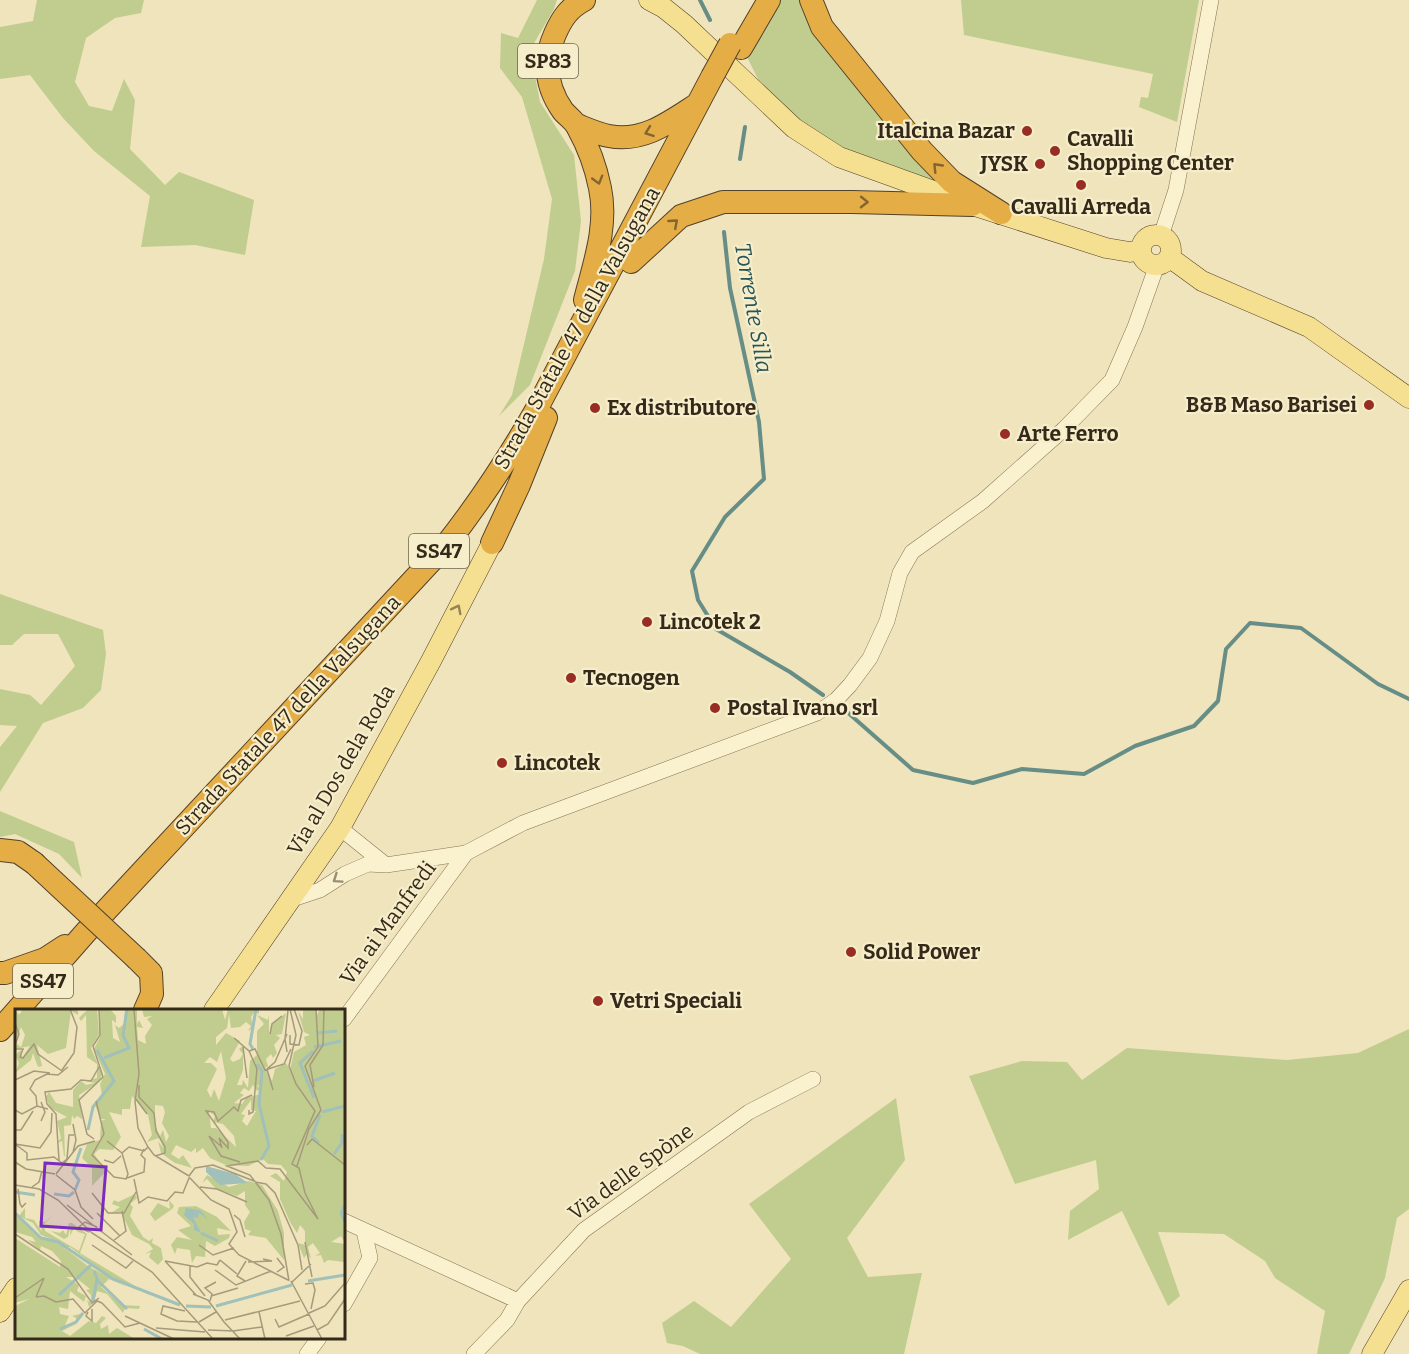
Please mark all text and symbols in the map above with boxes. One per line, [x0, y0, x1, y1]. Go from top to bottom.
road number: SP83 [518, 44, 578, 78]
place label: Italcina Bazar [877, 118, 1015, 144]
one-way arrow [644, 124, 655, 137]
marker: Italcina Bazar [1020, 124, 1034, 138]
place label: Cavalli Shopping Center [1067, 126, 1234, 176]
marker: Cavalli Shopping Center [1048, 144, 1062, 158]
place label: JYSK [979, 151, 1028, 177]
marker: JYSK [1033, 157, 1047, 171]
one-way arrow [933, 163, 944, 173]
one-way arrow [591, 174, 603, 185]
marker: Cavalli Arreda [1074, 178, 1088, 192]
street label: Strada Statale 47 della Valsugana [488, 182, 666, 474]
place label: Cavalli Arreda [1011, 194, 1151, 220]
one-way arrow [860, 196, 869, 209]
one-way arrow [667, 219, 678, 230]
water label: Torrente Silla [729, 241, 778, 375]
place label: B&B Maso Barisei [1186, 392, 1357, 418]
place label: Ex distributore [607, 395, 756, 421]
marker: B&B Maso Barisei [1362, 398, 1376, 412]
marker: Ex distributore [588, 401, 602, 415]
place label: Arte Ferro [1017, 421, 1119, 447]
marker: Arte Ferro [998, 427, 1012, 441]
road number: SS47 [409, 534, 469, 568]
street label: Strada Statale 47 della Valsugana [170, 589, 407, 841]
one-way arrow [450, 605, 462, 616]
place label: Lincotek 2 [659, 609, 761, 635]
marker: Lincotek 2 [640, 615, 654, 629]
place label: Tecnogen [583, 665, 680, 691]
marker: Tecnogen [564, 671, 578, 685]
street label: Via al Dos dela Roda [282, 680, 401, 860]
place label: Postal Ivano srl [727, 695, 879, 721]
marker: Postal Ivano srl [708, 701, 722, 715]
place label: Lincotek [514, 750, 601, 776]
marker: Lincotek [495, 756, 509, 770]
street label: Via ai Manfredi [334, 856, 442, 990]
one-way arrow [333, 872, 344, 883]
place label: Solid Power [863, 939, 980, 965]
marker: Solid Power [844, 945, 858, 959]
road number: SS47 [13, 964, 73, 998]
place label: Vetri Speciali [610, 988, 742, 1014]
marker: Vetri Speciali [591, 994, 605, 1008]
inset map [15, 1009, 345, 1339]
street label: Via delle Spòne [563, 1118, 699, 1226]

